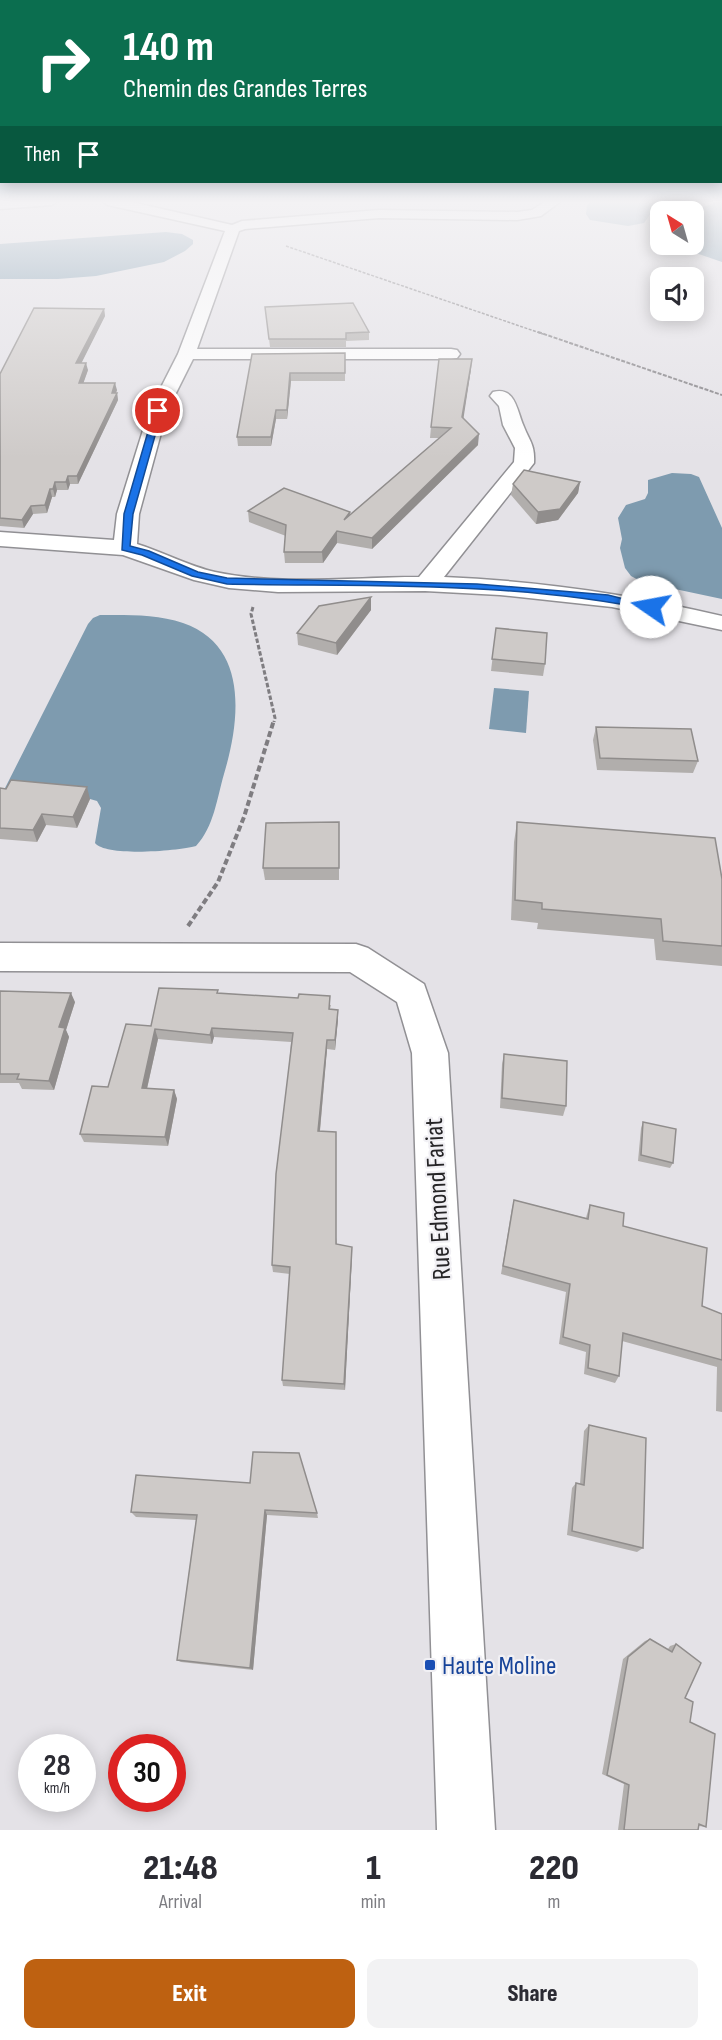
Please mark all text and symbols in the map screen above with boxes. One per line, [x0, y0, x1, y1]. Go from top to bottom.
text: 140 m [123, 22, 214, 73]
icon: right [24, 24, 102, 102]
text: Chemin des Grandes Terres [123, 73, 367, 105]
icon: arrive [72, 138, 105, 171]
text: Then [24, 141, 60, 168]
north arrow [650, 201, 704, 255]
map controls [650, 201, 704, 321]
button: sound [650, 267, 704, 321]
pin [132, 385, 183, 436]
icon: arrive [141, 394, 174, 427]
position arrow [619, 575, 683, 639]
street label: Rue Edmond Fariat [419, 1117, 458, 1281]
place label: Haute Moline [442, 1651, 556, 1682]
marker: Haute Moline [423, 1658, 437, 1672]
speed limit sign: 30 [108, 1734, 186, 1812]
text: 28 [43, 1748, 71, 1784]
text: km/h [44, 1779, 70, 1798]
text: 21:48 [143, 1847, 218, 1890]
text: 1 [366, 1847, 381, 1890]
text: 220 [529, 1847, 579, 1890]
text: Arrival [159, 1890, 202, 1914]
text: min [361, 1890, 386, 1914]
text: m [548, 1890, 560, 1914]
button: Exit [24, 1959, 355, 2028]
button: Share [367, 1959, 698, 2028]

